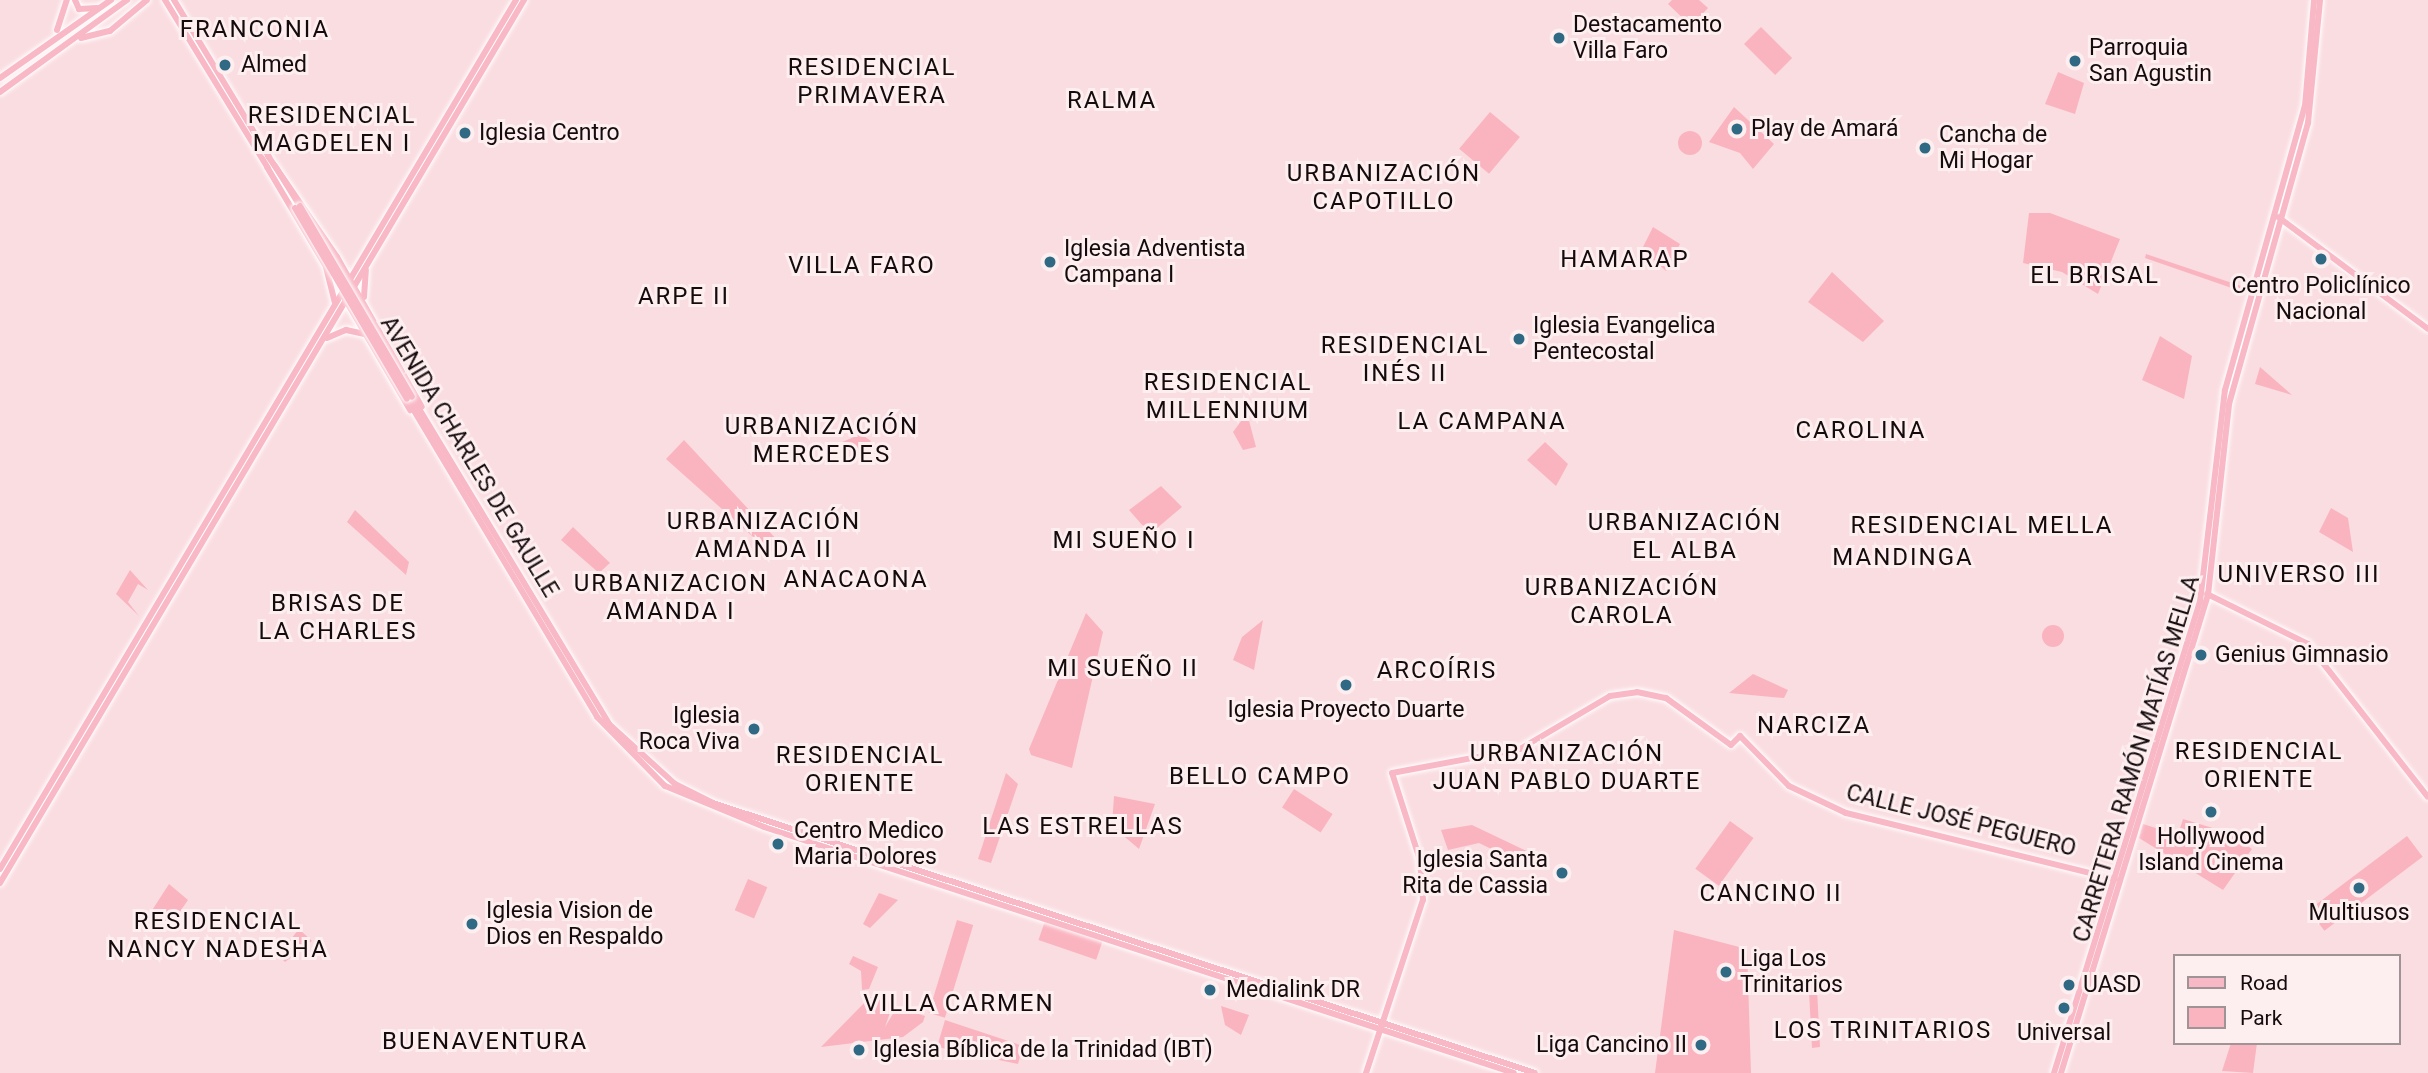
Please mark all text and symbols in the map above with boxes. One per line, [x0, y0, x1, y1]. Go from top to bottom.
place label: Destacamento Villa Faro [1573, 11, 1722, 65]
district label: FRANCONIA [181, 16, 329, 44]
marker: Destacamento Villa Faro [1551, 30, 1567, 46]
place label: Parroquia San Agustin [2089, 34, 2212, 88]
place label: Almed [241, 51, 307, 79]
marker: Parroquia San Agustin [2067, 53, 2083, 69]
district label: RESIDENCIAL PRIMAVERA [789, 54, 955, 110]
marker: Almed [215, 55, 235, 75]
district label: RALMA [1068, 87, 1156, 115]
district label: RESIDENCIAL MAGDELEN I [249, 102, 415, 158]
place label: Play de Amará [1751, 115, 1898, 143]
place label: Iglesia Centro [479, 119, 620, 147]
marker: Play de Amará [1729, 121, 1745, 137]
place label: Cancha de Mi Hogar [1939, 121, 2047, 175]
marker: Iglesia Centro [457, 125, 473, 141]
marker: Cancha de Mi Hogar [1917, 140, 1933, 156]
district label: URBANIZACIÓN CAPOTILLO [1288, 160, 1480, 216]
place label: Iglesia Adventista Campana I [1064, 235, 1246, 289]
district label: HAMARAP [1561, 246, 1689, 274]
marker: Centro Policlínico Nacional [2311, 249, 2331, 269]
district label: VILLA FARO [789, 252, 935, 280]
marker: Iglesia Adventista Campana I [1042, 254, 1058, 270]
district label: EL BRISAL [2031, 262, 2159, 290]
place label: Centro Policlínico Nacional [2231, 272, 2411, 326]
district label: ARPE II [639, 283, 729, 311]
street label: AVENIDA CHARLES DE GAULLE [374, 312, 564, 602]
place label: Iglesia Evangelica Pentecostal [1533, 312, 1715, 366]
marker: Iglesia Evangelica Pentecostal [1511, 331, 1527, 347]
district label: RESIDENCIAL INÉS II [1322, 332, 1488, 388]
district label: RESIDENCIAL MILLENNIUM [1145, 369, 1311, 425]
district label: LA CAMPANA [1399, 408, 1565, 436]
district label: URBANIZACIÓN MERCEDES [726, 413, 918, 469]
district label: CAROLINA [1796, 417, 1926, 445]
district label: URBANIZACIÓN AMANDA II [668, 508, 860, 564]
district label: URBANIZACIÓN EL ALBA [1589, 509, 1781, 565]
district label: RESIDENCIAL MELLA [1853, 512, 2111, 540]
district label: MI SUEÑO I [1054, 527, 1194, 555]
district label: MANDINGA [1833, 544, 1973, 572]
district label: UNIVERSO III [2219, 561, 2379, 589]
district label: ANACAONA [784, 566, 928, 594]
district label: URBANIZACION AMANDA I [575, 570, 767, 626]
street label: CARRETERA RAMÓN MATÍAS MELLA [2068, 572, 2206, 946]
district label: URBANIZACIÓN CAROLA [1526, 574, 1718, 630]
district label: BRISAS DE LA CHARLES [260, 590, 416, 646]
place label: Genius Gimnasio [2215, 641, 2389, 669]
marker: Genius Gimnasio [2193, 647, 2209, 663]
district label: MI SUEÑO II [1049, 655, 1197, 683]
district label: ARCOÍRIS [1378, 657, 1496, 685]
marker: Iglesia Proyecto Duarte [1338, 677, 1354, 693]
place label: Iglesia Proyecto Duarte [1227, 696, 1465, 724]
place label: Iglesia Roca Viva [639, 702, 740, 756]
district label: NARCIZA [1758, 712, 1870, 740]
marker: Iglesia Roca Viva [746, 721, 762, 737]
district label: RESIDENCIAL ORIENTE [2176, 738, 2342, 794]
district label: URBANIZACIÓN JUAN PABLO DUARTE [1435, 740, 1699, 796]
district label: RESIDENCIAL ORIENTE [777, 742, 943, 798]
district label: BELLO CAMPO [1170, 763, 1350, 791]
street label: CALLE JOSÉ PEGUERO [1843, 779, 2079, 863]
marker: Hollywood Island Cinema [2203, 804, 2219, 820]
district label: LAS ESTRELLAS [984, 813, 1182, 841]
place label: Centro Medico Maria Dolores [794, 817, 944, 871]
place label: Hollywood Island Cinema [2138, 823, 2284, 877]
marker: Centro Medico Maria Dolores [768, 834, 788, 854]
place label: Iglesia Santa Rita de Cassia [1402, 846, 1548, 900]
marker: Iglesia Santa Rita de Cassia [1554, 865, 1570, 881]
district label: CANCINO II [1701, 880, 1841, 908]
marker: Multiusos [2351, 880, 2367, 896]
place label: Iglesia Vision de Dios en Respaldo [486, 897, 663, 951]
place label: Multiusos [2308, 899, 2410, 927]
district label: RESIDENCIAL NANCY NADESHA [109, 908, 327, 964]
marker: Iglesia Vision de Dios en Respaldo [464, 916, 480, 932]
place label: Liga Los Trinitarios [1740, 945, 1843, 999]
legend [2172, 954, 2400, 1045]
marker: Liga Los Trinitarios [1718, 964, 1734, 980]
place label: UASD [2083, 971, 2141, 999]
text: Road [2240, 971, 2288, 995]
place label: Medialink DR [1226, 976, 1360, 1004]
marker: UASD [2061, 977, 2077, 993]
marker: Medialink DR [1200, 980, 1220, 1000]
district label: VILLA CARMEN [865, 990, 1053, 1018]
marker: Universal [2056, 1000, 2072, 1016]
text: Park [2240, 1006, 2282, 1030]
district label: LOS TRINITARIOS [1775, 1017, 1991, 1045]
place label: Universal [2017, 1019, 2111, 1047]
district label: BUENAVENTURA [383, 1028, 587, 1056]
place label: Liga Cancino II [1536, 1031, 1687, 1059]
place label: Iglesia Bíblica de la Trinidad (IBT) [873, 1036, 1213, 1064]
marker: Liga Cancino II [1693, 1037, 1709, 1053]
marker: Iglesia Bíblica de la Trinidad (IBT) [851, 1042, 867, 1058]

